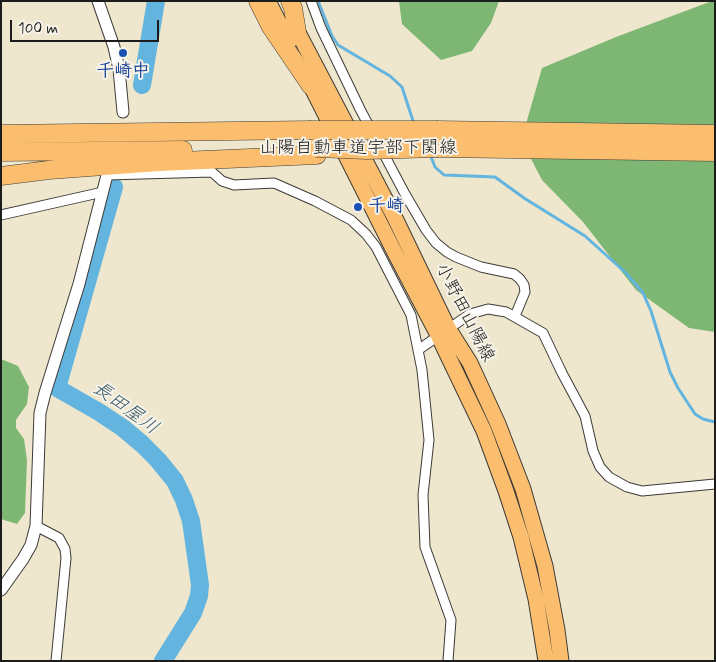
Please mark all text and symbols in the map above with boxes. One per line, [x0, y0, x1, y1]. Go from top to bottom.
scale bar [12, 10, 161, 42]
text: 100 m [18, 19, 58, 39]
marker: 千崎中 [117, 47, 129, 59]
place label: 千崎中 [96, 61, 150, 83]
street label: 山陽自動車道宇部下関線 [259, 138, 457, 160]
place label: 千崎 [368, 196, 404, 218]
marker: 千崎 [352, 201, 364, 213]
street label: 小野田山陽線 [430, 260, 498, 366]
water label: 長田屋川 [88, 377, 162, 441]

